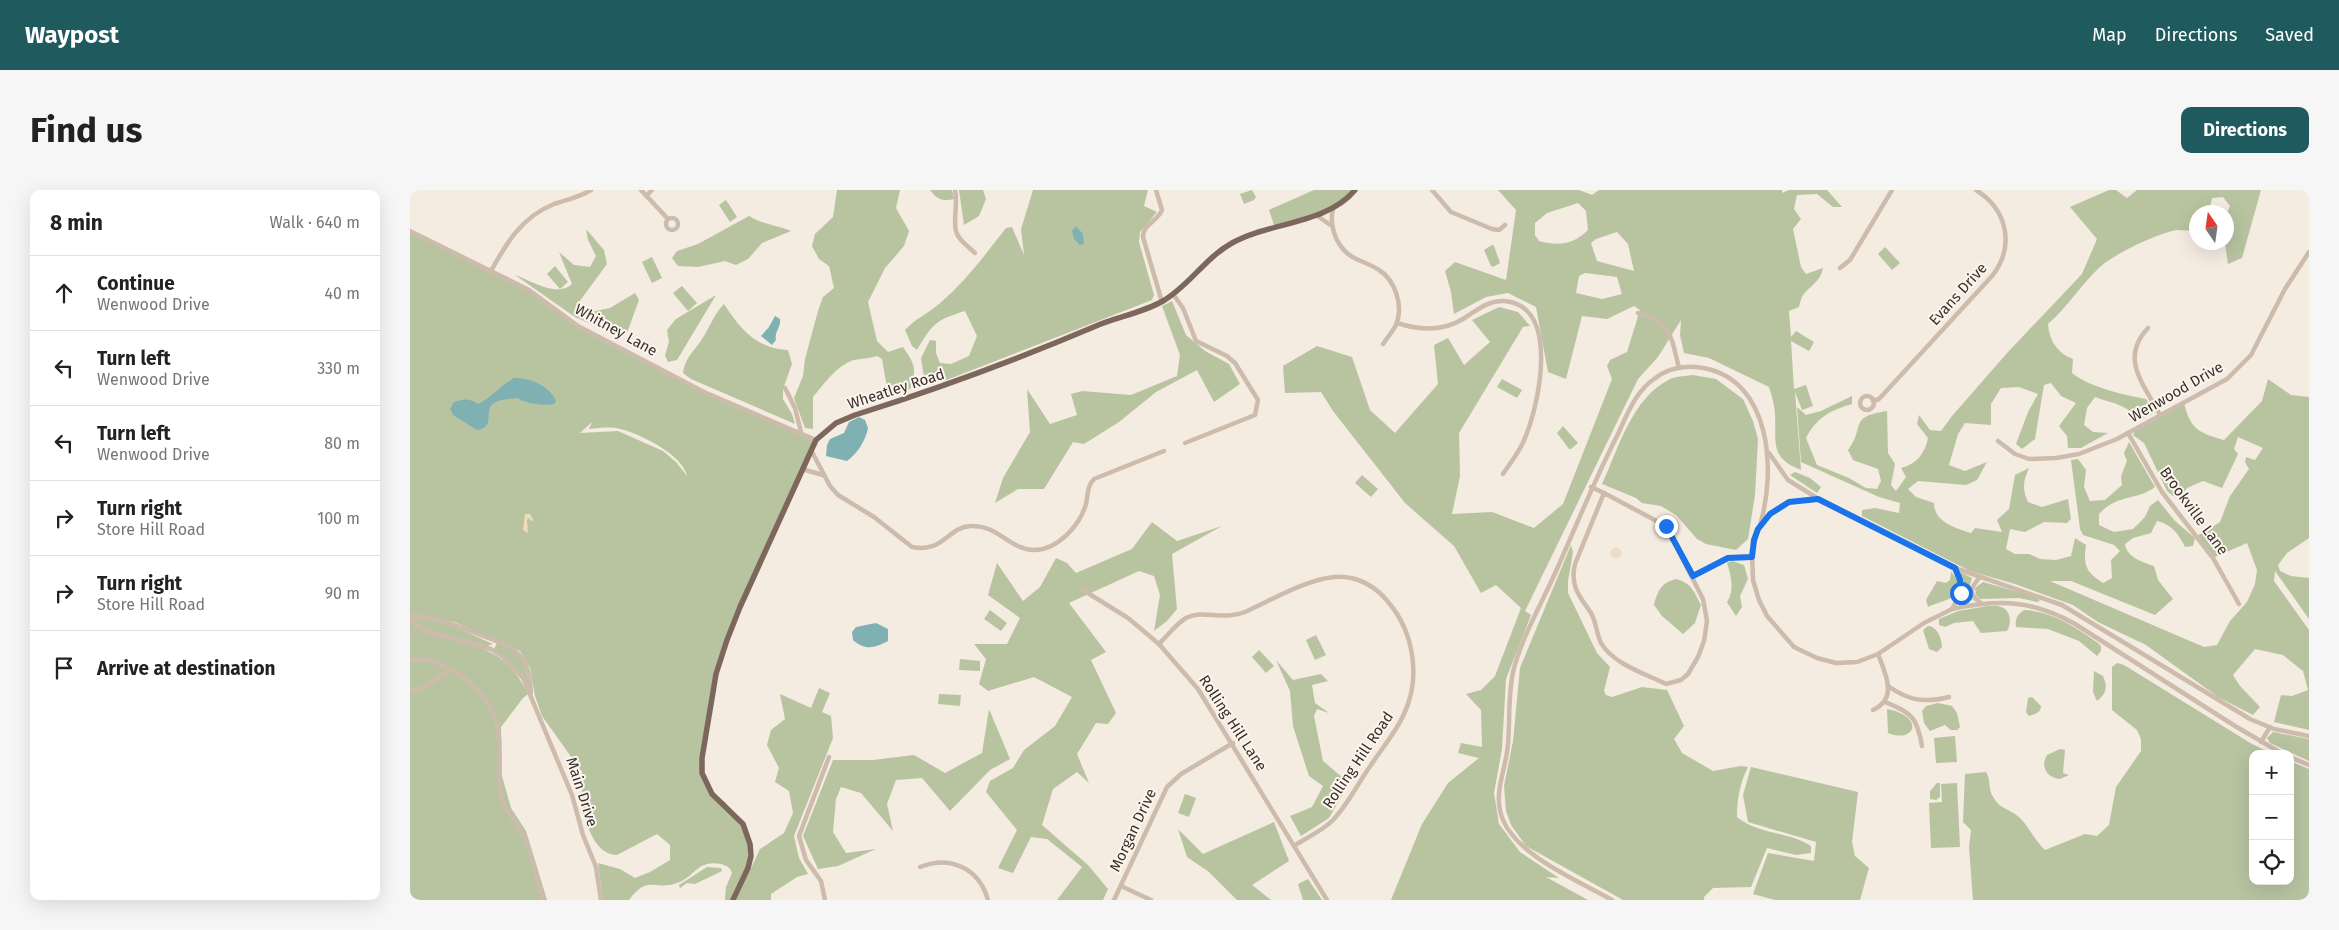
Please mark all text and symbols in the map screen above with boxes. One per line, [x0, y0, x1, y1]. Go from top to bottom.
text: Waypost [25, 21, 119, 49]
text: Map [2092, 24, 2127, 46]
text: Directions [2155, 24, 2237, 46]
text: Saved [2265, 24, 2314, 46]
button: Directions [2181, 107, 2309, 153]
text: Find us [30, 109, 142, 151]
north arrow [2189, 205, 2234, 250]
text: 8 min [50, 210, 103, 236]
text: Walk · 640 m [270, 213, 360, 232]
street label: Evans Drive [1925, 259, 1991, 329]
text: Continue [97, 272, 175, 295]
icon: ahead [50, 279, 78, 307]
text: 40 m [325, 284, 360, 303]
text: Wenwood Drive [97, 295, 210, 314]
street label: Whitney Lane [572, 300, 660, 360]
text: Turn left [97, 347, 171, 370]
icon: left [50, 354, 78, 382]
street label: Wenwood Drive [2126, 358, 2226, 426]
text: 330 m [317, 359, 360, 378]
street label: Wheatley Road [845, 365, 947, 413]
text: Wenwood Drive [97, 370, 210, 389]
text: Turn left [97, 422, 171, 445]
icon: left [50, 429, 78, 457]
text: 80 m [324, 434, 360, 453]
text: Wenwood Drive [97, 445, 210, 464]
street label: Brookville Lane [2156, 463, 2232, 559]
text: Turn right [97, 497, 182, 520]
icon: right [50, 504, 78, 532]
text: 100 m [317, 509, 360, 528]
route end [1655, 515, 1678, 538]
text: Store Hill Road [97, 520, 205, 539]
text: Turn right [97, 572, 182, 595]
icon: right [50, 579, 78, 607]
route start [1950, 582, 1973, 605]
text: 90 m [325, 584, 360, 603]
text: Store Hill Road [97, 595, 205, 614]
icon: arrive [50, 654, 78, 682]
text: Arrive at destination [97, 657, 276, 680]
street label: Rolling Hill Lane [1195, 672, 1271, 774]
street label: Rolling Hill Road [1319, 708, 1397, 812]
map controls [2249, 750, 2294, 885]
button: + [2249, 750, 2294, 795]
street label: Main Drive [562, 755, 602, 829]
street label: Morgan Drive [1106, 786, 1160, 874]
button: − [2249, 795, 2294, 840]
button: locate [2249, 840, 2294, 885]

